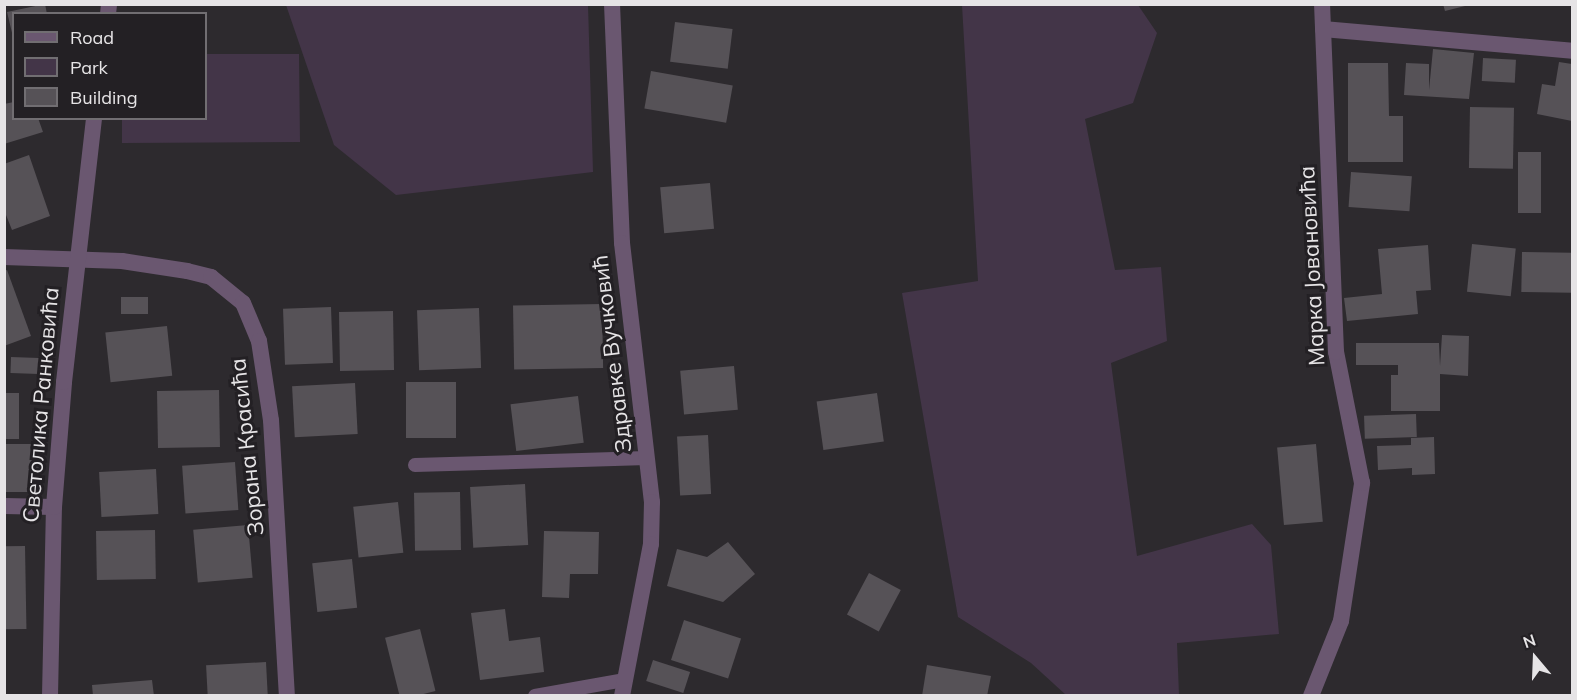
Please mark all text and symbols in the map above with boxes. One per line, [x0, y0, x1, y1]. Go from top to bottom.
legend [12, 12, 207, 120]
text: Road [70, 26, 114, 49]
text: Park [70, 56, 108, 79]
text: Building [70, 86, 138, 109]
street label: Марка Јовановића [1294, 165, 1330, 367]
street label: Здравке Вучковић [587, 254, 637, 454]
street label: Светолика Ранковића [18, 286, 64, 524]
street label: Зорана Красића [225, 357, 269, 537]
north arrow [1505, 628, 1565, 688]
text: N [1520, 630, 1538, 652]

